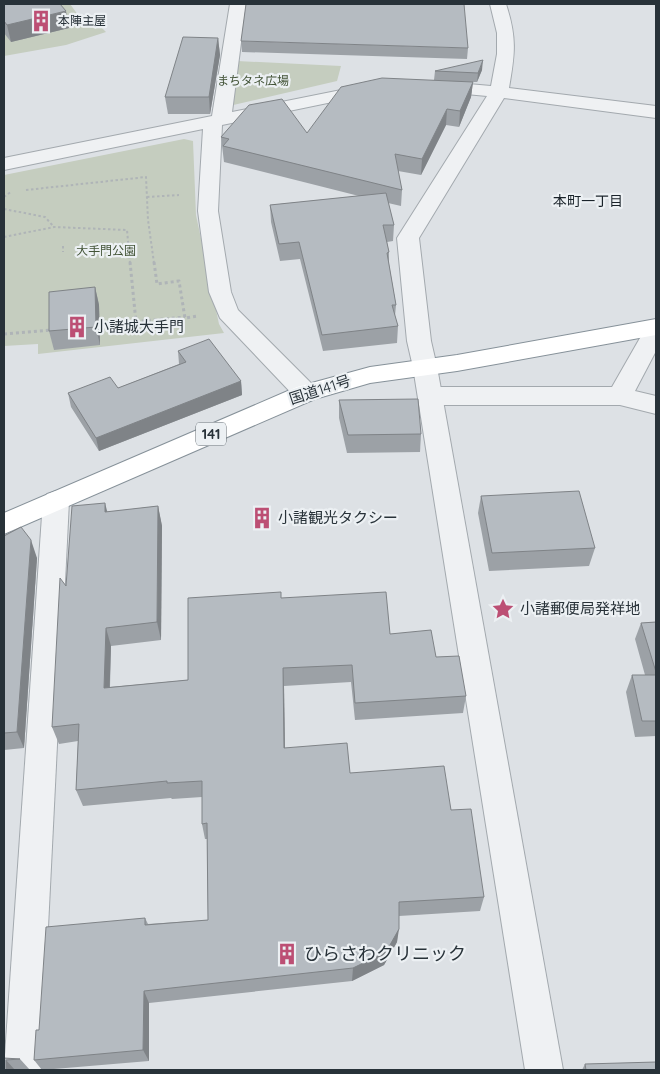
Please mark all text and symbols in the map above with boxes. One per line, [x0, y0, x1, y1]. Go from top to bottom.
building icon: 本陣主屋 [28, 8, 54, 34]
place label: 本陣主屋 [58, 13, 106, 28]
park label: まちタネ広場 [217, 73, 289, 88]
district label: 本町一丁目 [553, 192, 623, 210]
park label: 大手門公園 [76, 243, 136, 258]
building icon: 小諸城大手門 [64, 314, 90, 340]
place label: 小諸城大手門 [94, 317, 184, 336]
street label: 国道141号 [287, 371, 353, 408]
road number: 141 [196, 422, 226, 446]
building icon: 小諸観光タクシー [249, 505, 275, 531]
place label: 小諸観光タクシー [278, 508, 398, 527]
place icon: 小諸郵便局発祥地 [490, 596, 516, 622]
place label: 小諸郵便局発祥地 [520, 599, 640, 618]
building icon: ひらさわクリニック [274, 941, 300, 967]
place label: ひらさわクリニック [304, 942, 466, 965]

